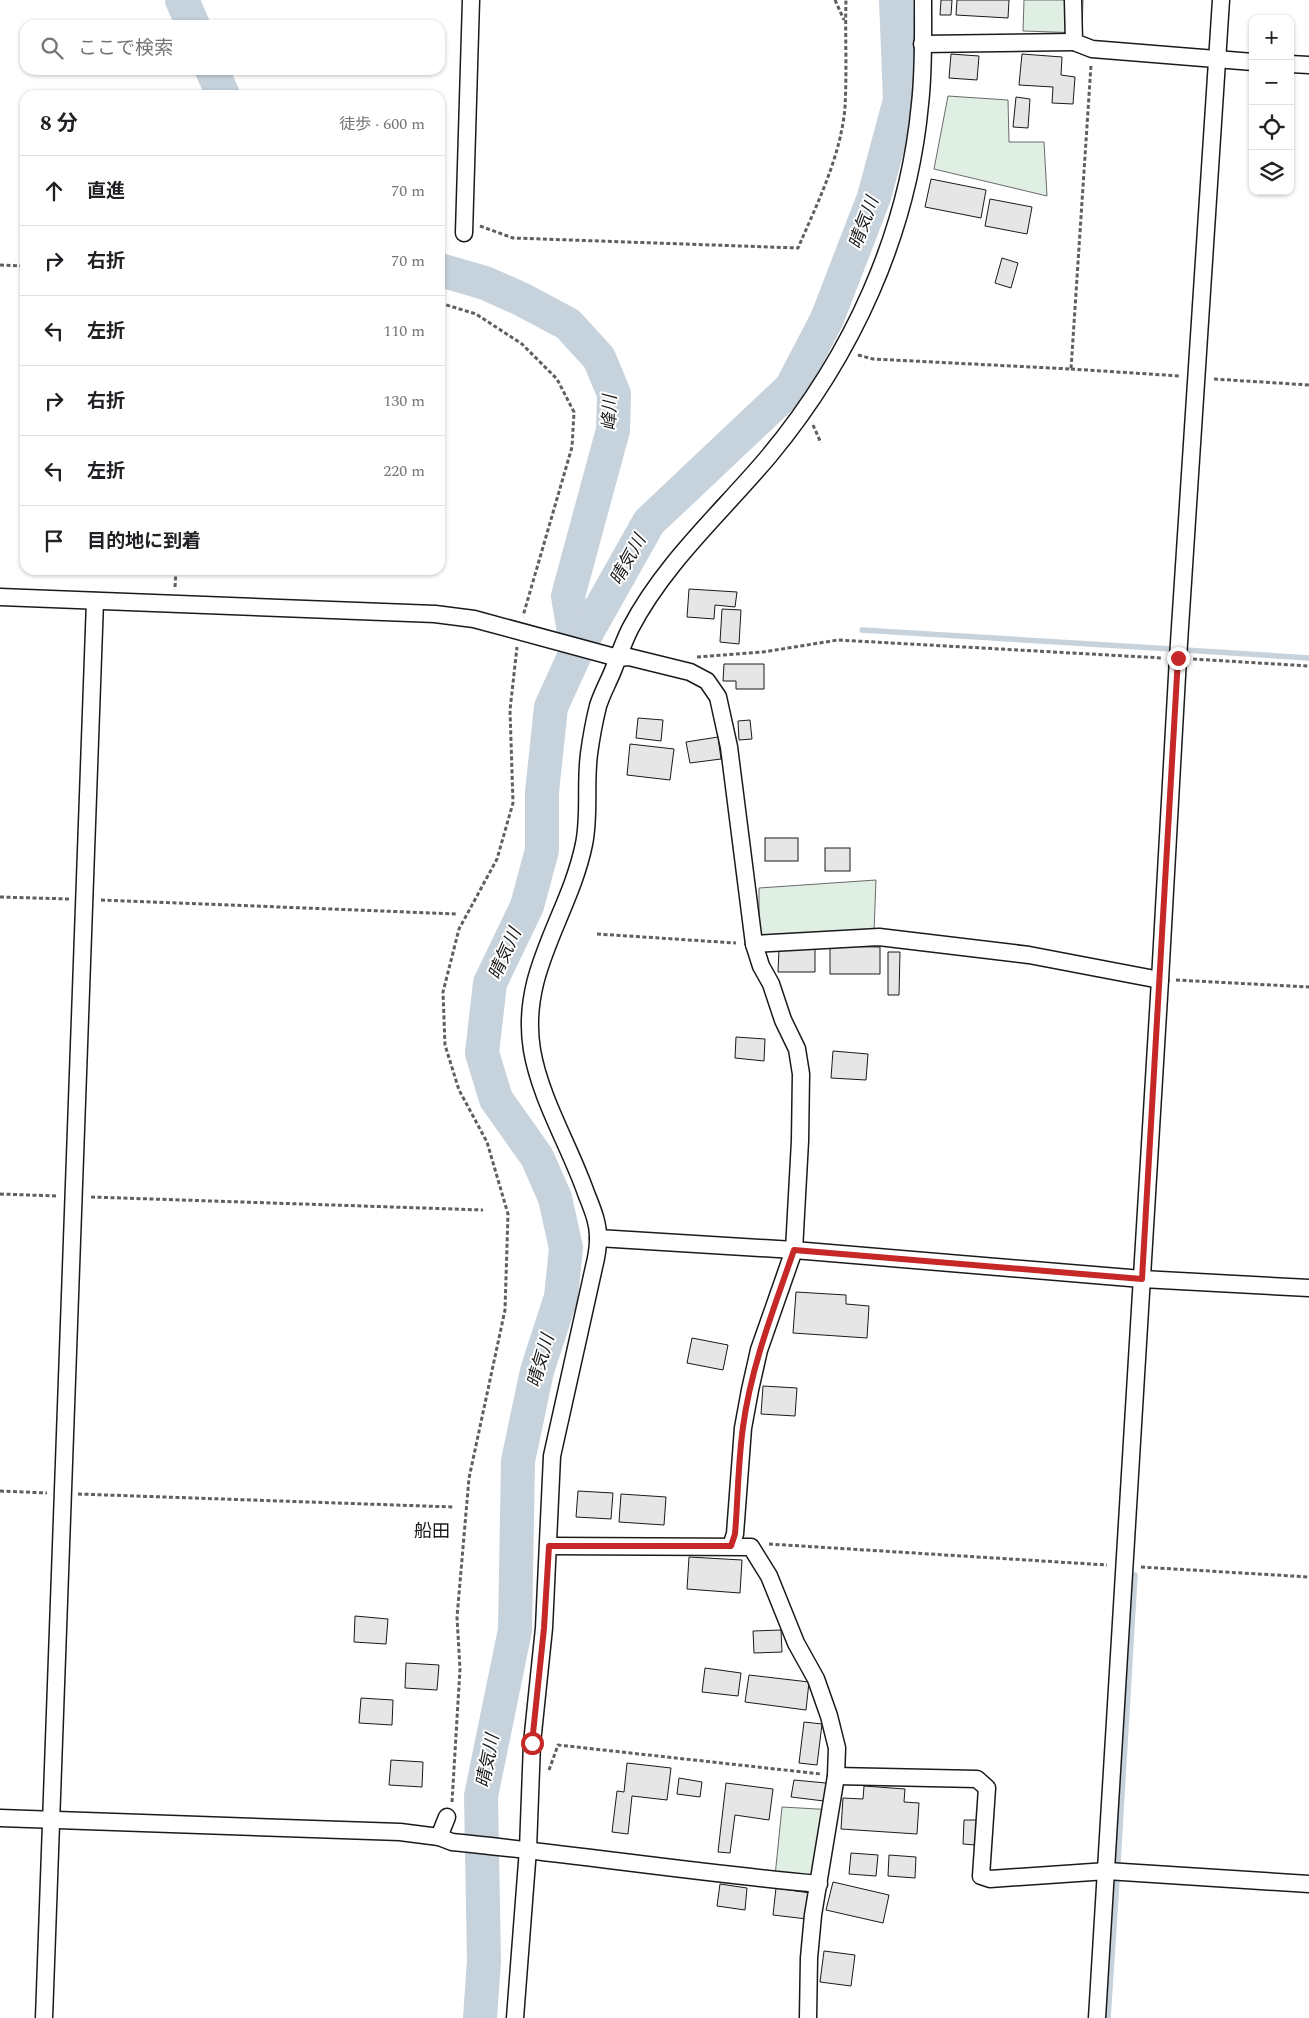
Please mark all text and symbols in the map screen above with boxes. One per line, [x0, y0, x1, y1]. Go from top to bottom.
map controls [1249, 15, 1294, 195]
button: + [1249, 15, 1294, 60]
search box [20, 20, 445, 75]
icon: search [38, 34, 66, 62]
text: ここで検索 [78, 34, 173, 63]
button: − [1249, 60, 1294, 105]
button: locate [1249, 105, 1294, 150]
text: 8 分 [40, 108, 78, 140]
text: 徒歩 · 600 m [339, 112, 425, 136]
button: layers [1249, 150, 1294, 195]
icon: ahead [40, 177, 68, 205]
text: 直進 [87, 177, 125, 206]
text: 70 m [391, 179, 425, 203]
water label: 晴気川 [842, 191, 887, 253]
icon: right [40, 247, 68, 275]
text: 右折 [87, 247, 125, 276]
text: 70 m [391, 249, 425, 273]
icon: left [40, 317, 68, 345]
text: 左折 [87, 317, 125, 346]
text: 110 m [383, 319, 425, 343]
icon: right [40, 387, 68, 415]
text: 右折 [87, 387, 125, 416]
text: 130 m [383, 389, 425, 413]
water label: 峰川 [596, 393, 624, 431]
icon: left [40, 457, 68, 485]
text: 左折 [87, 457, 125, 486]
text: 220 m [383, 459, 425, 483]
icon: arrive [40, 527, 68, 555]
text: 目的地に到着 [87, 527, 201, 556]
water label: 晴気川 [603, 528, 654, 590]
route end [1167, 647, 1190, 670]
water label: 晴気川 [482, 922, 529, 984]
water label: 晴気川 [521, 1329, 562, 1391]
district label: 船田 [414, 1518, 450, 1545]
water label: 晴気川 [470, 1730, 507, 1790]
route start [521, 1732, 544, 1755]

